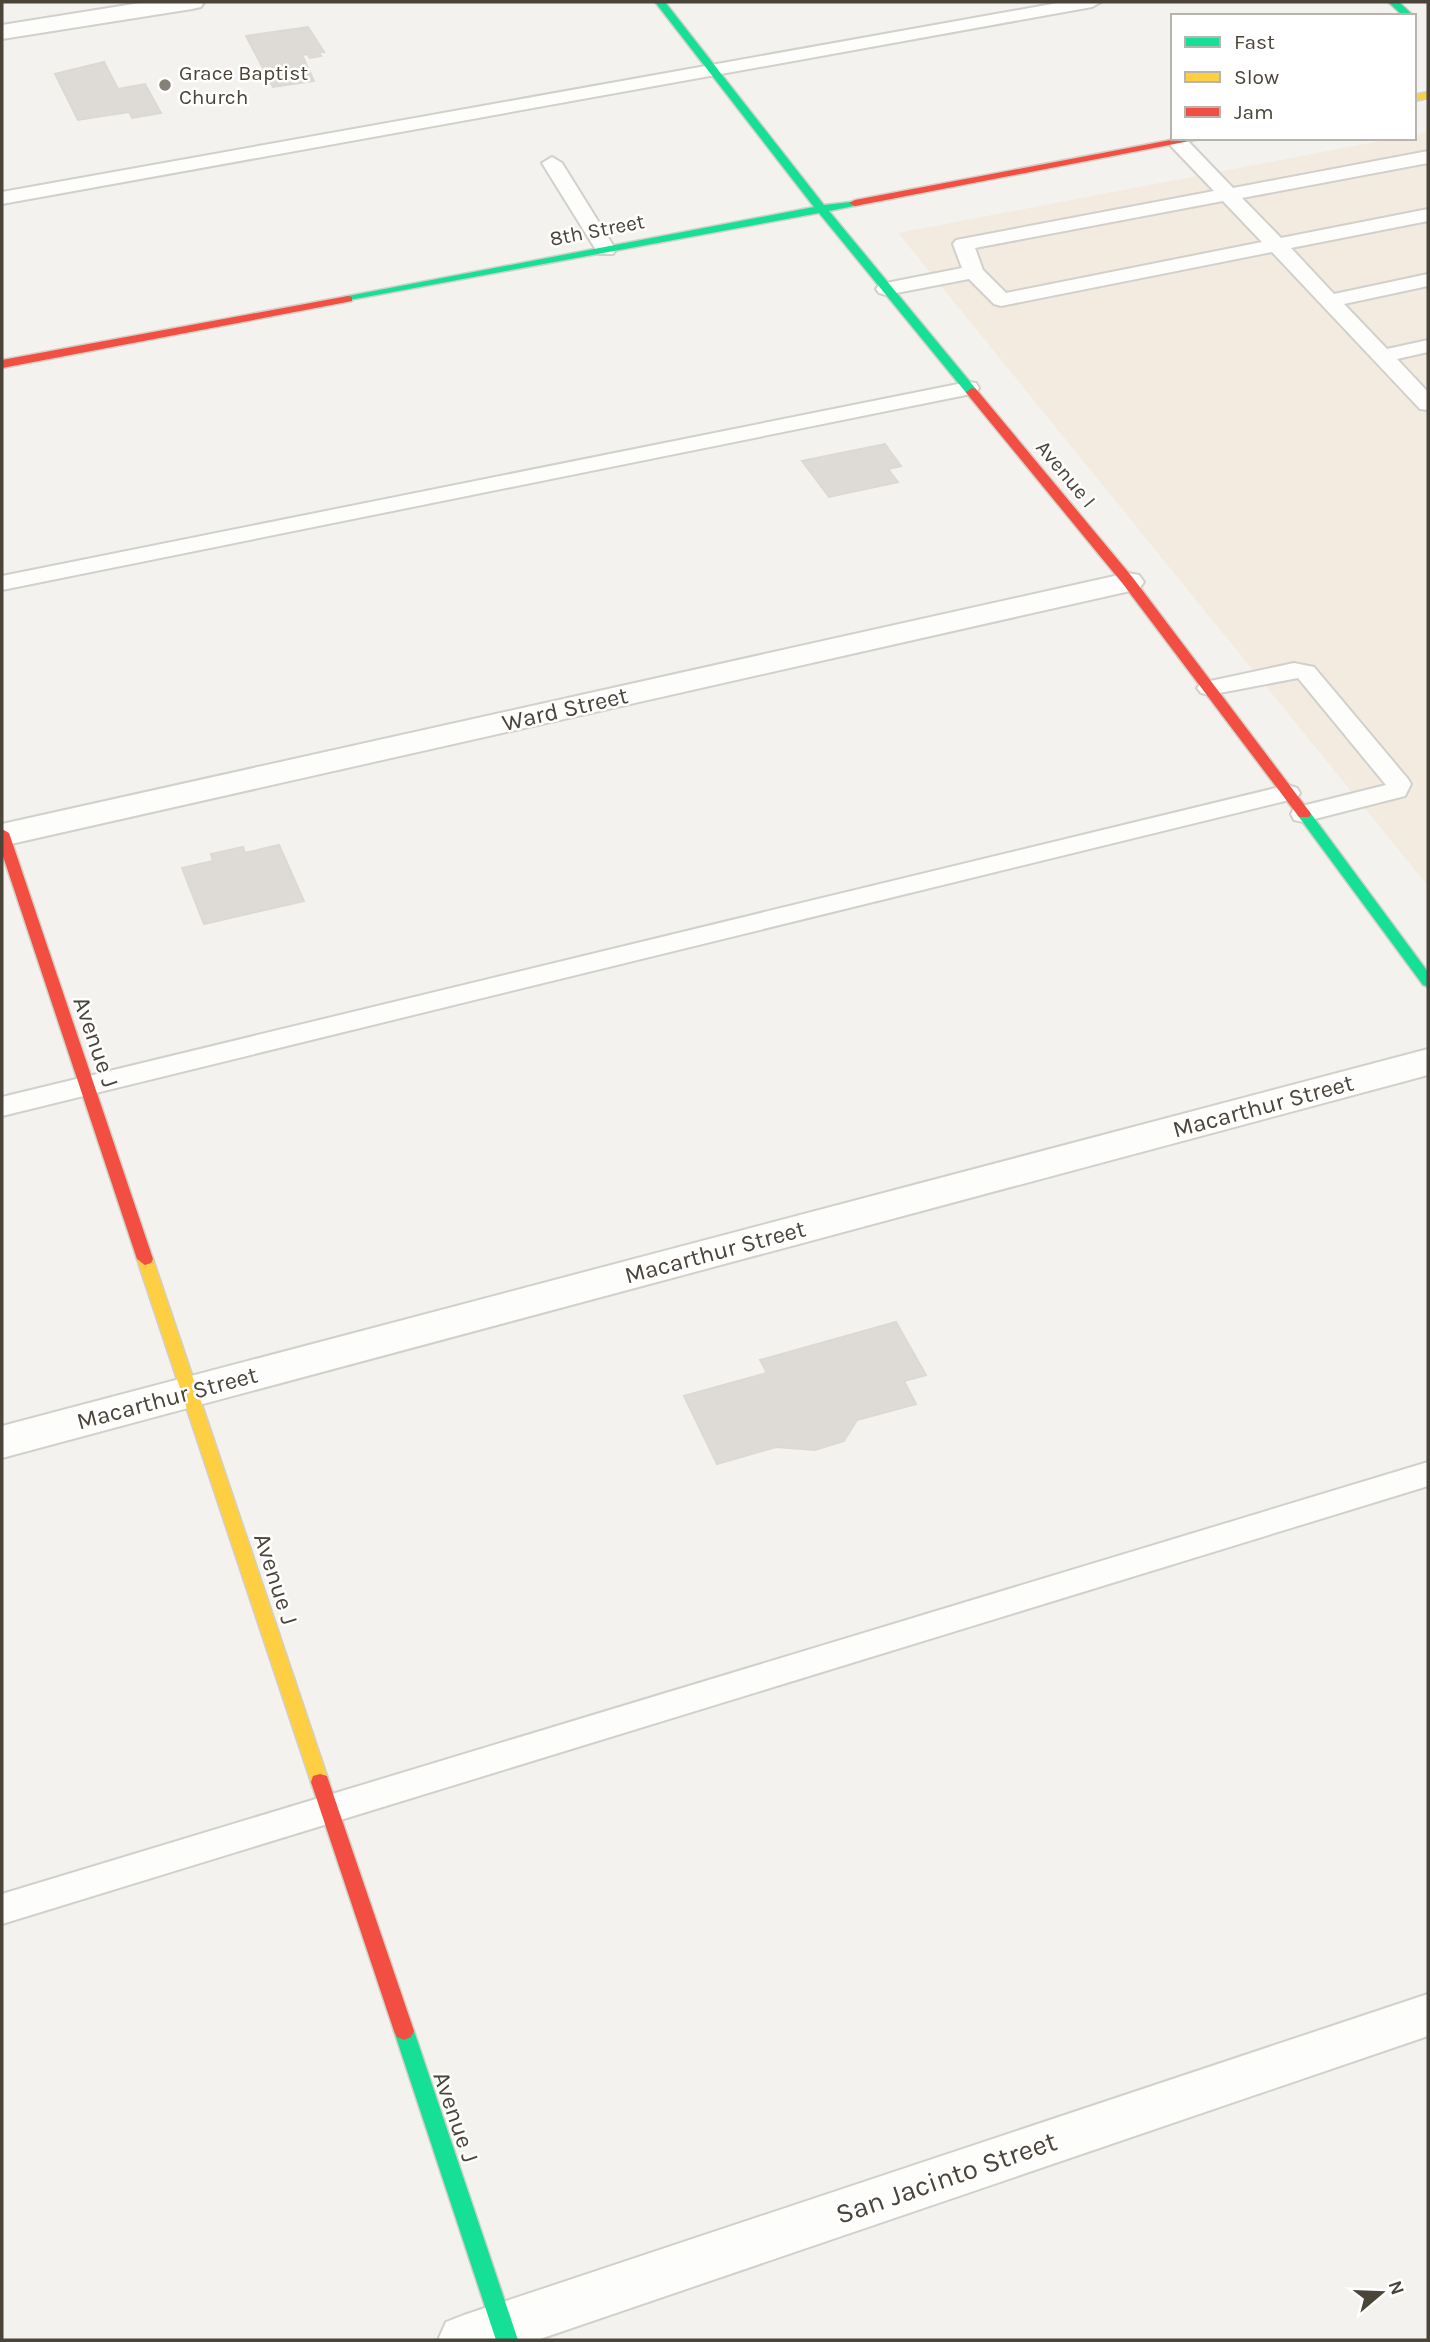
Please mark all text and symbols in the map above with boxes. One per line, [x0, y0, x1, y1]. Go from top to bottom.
legend [1171, 14, 1416, 140]
text: Fast [1234, 30, 1275, 54]
place label: Grace Baptist Church [179, 61, 308, 109]
text: Slow [1234, 65, 1279, 89]
marker: Grace Baptist Church [157, 77, 173, 93]
text: Jam [1234, 100, 1274, 124]
street label: 8th Street [548, 209, 647, 251]
street label: Avenue I [1031, 436, 1101, 512]
street label: Ward Street [499, 681, 631, 737]
street label: Avenue J [67, 993, 125, 1091]
street label: Macarthur Street [1169, 1068, 1357, 1144]
street label: Macarthur Street [621, 1214, 809, 1290]
street label: Macarthur Street [73, 1360, 261, 1436]
street label: Avenue J [248, 1530, 304, 1628]
street label: Avenue J [427, 2068, 485, 2166]
street label: San Jacinto Street [831, 2124, 1061, 2231]
north arrow [1346, 2258, 1416, 2328]
text: N [1384, 2278, 1409, 2298]

